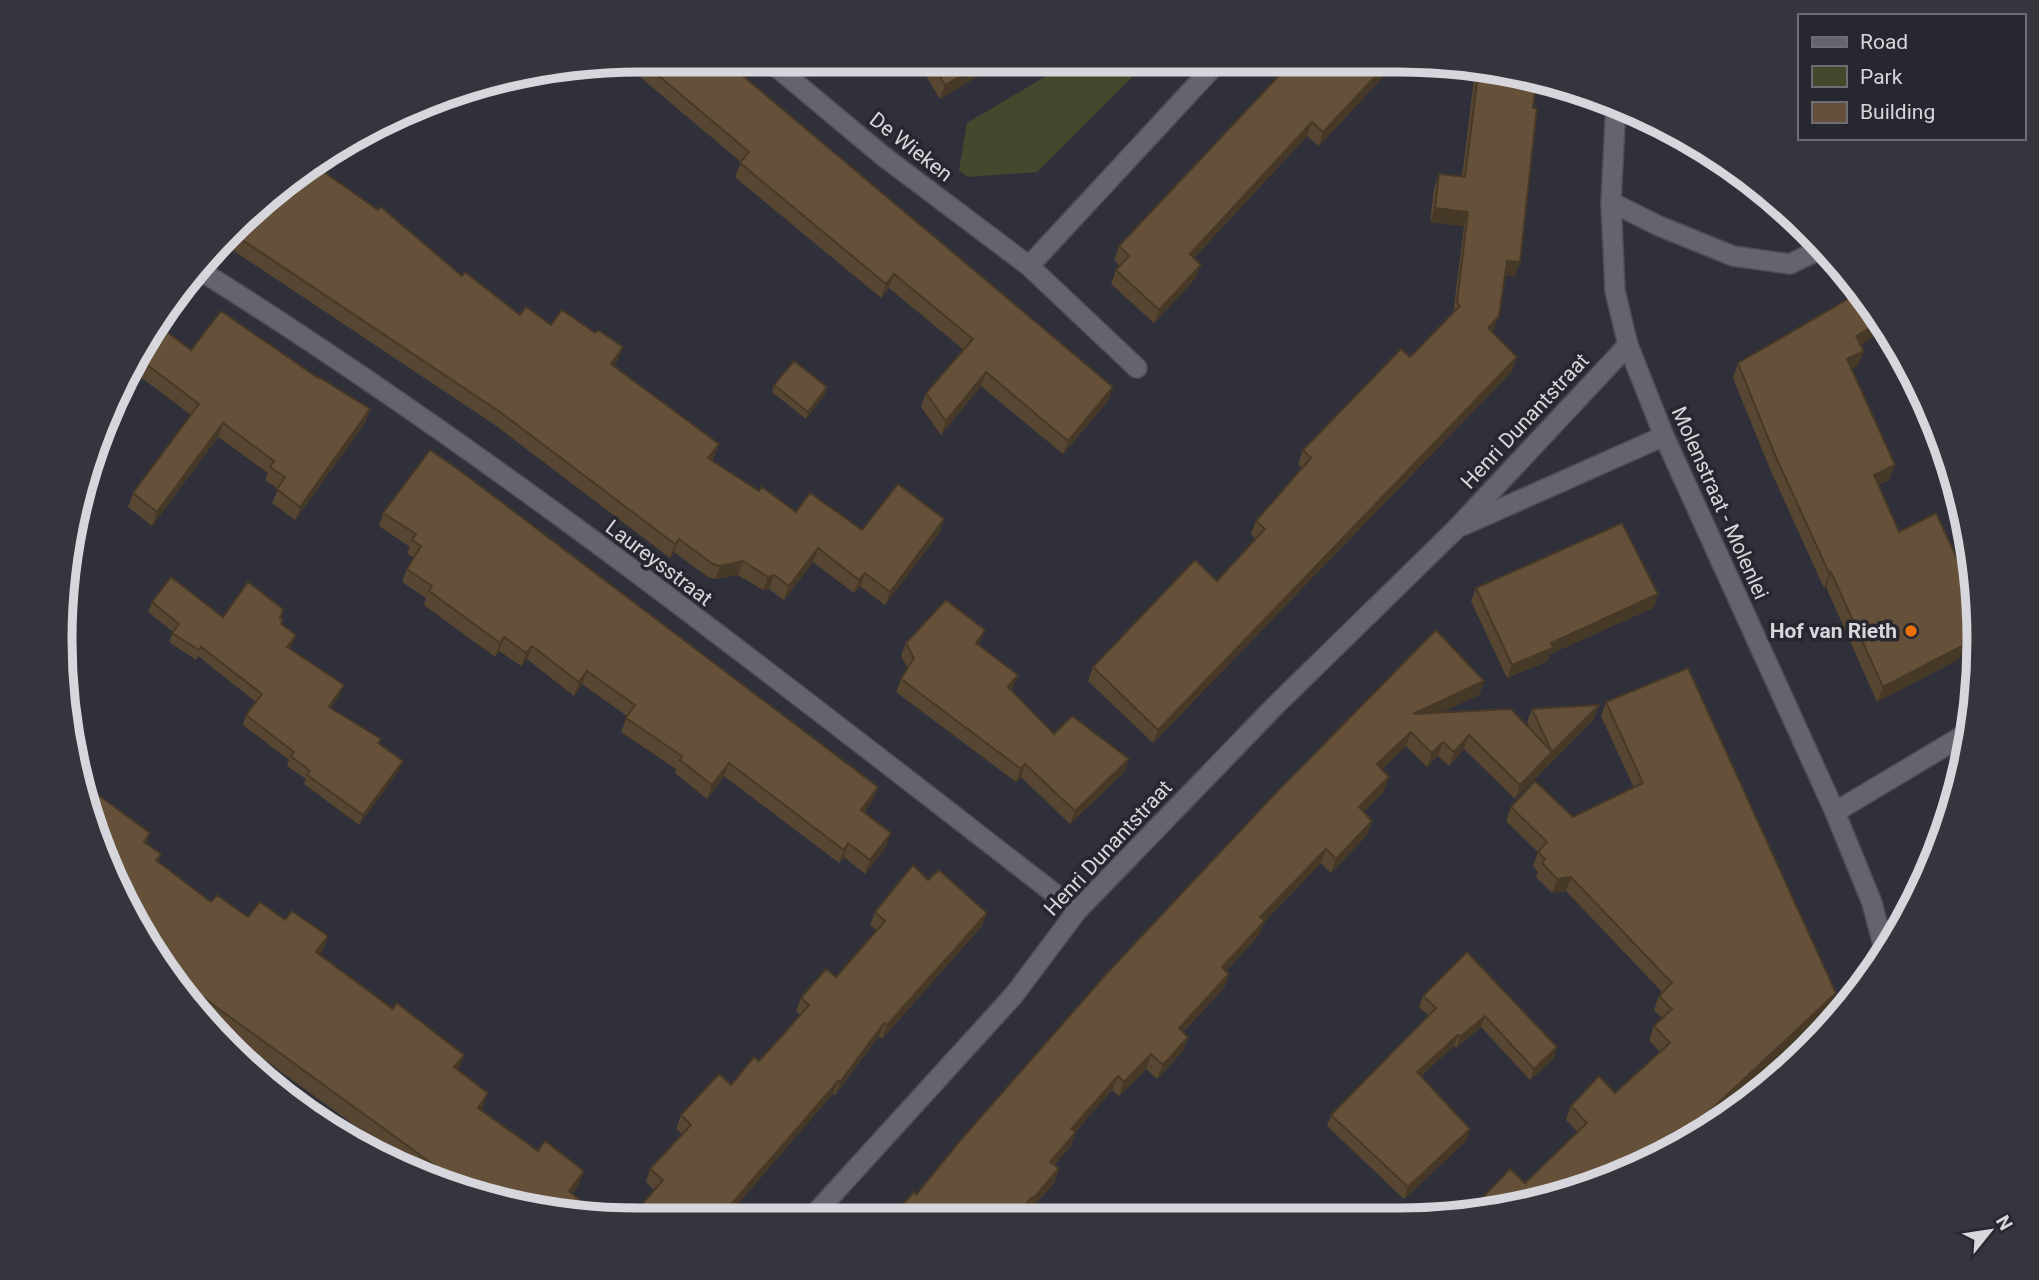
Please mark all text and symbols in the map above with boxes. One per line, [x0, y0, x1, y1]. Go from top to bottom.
legend [1798, 14, 2025, 140]
text: Road [1860, 30, 1908, 54]
text: Park [1860, 65, 1903, 89]
text: Building [1860, 100, 1935, 124]
street label: De Wieken [865, 107, 957, 187]
street label: Henri Dunantstraat [1456, 348, 1594, 494]
street label: Molenstraat - Molenlei [1667, 403, 1773, 603]
street label: Laureysstraat [601, 515, 717, 611]
place label: Hof van Rieth [1770, 619, 1897, 643]
marker: Hof van Rieth [1903, 623, 1919, 639]
street label: Henri Dunantstraat [1039, 775, 1177, 921]
north arrow [1955, 1196, 2025, 1266]
text: N [1991, 1211, 2018, 1234]

